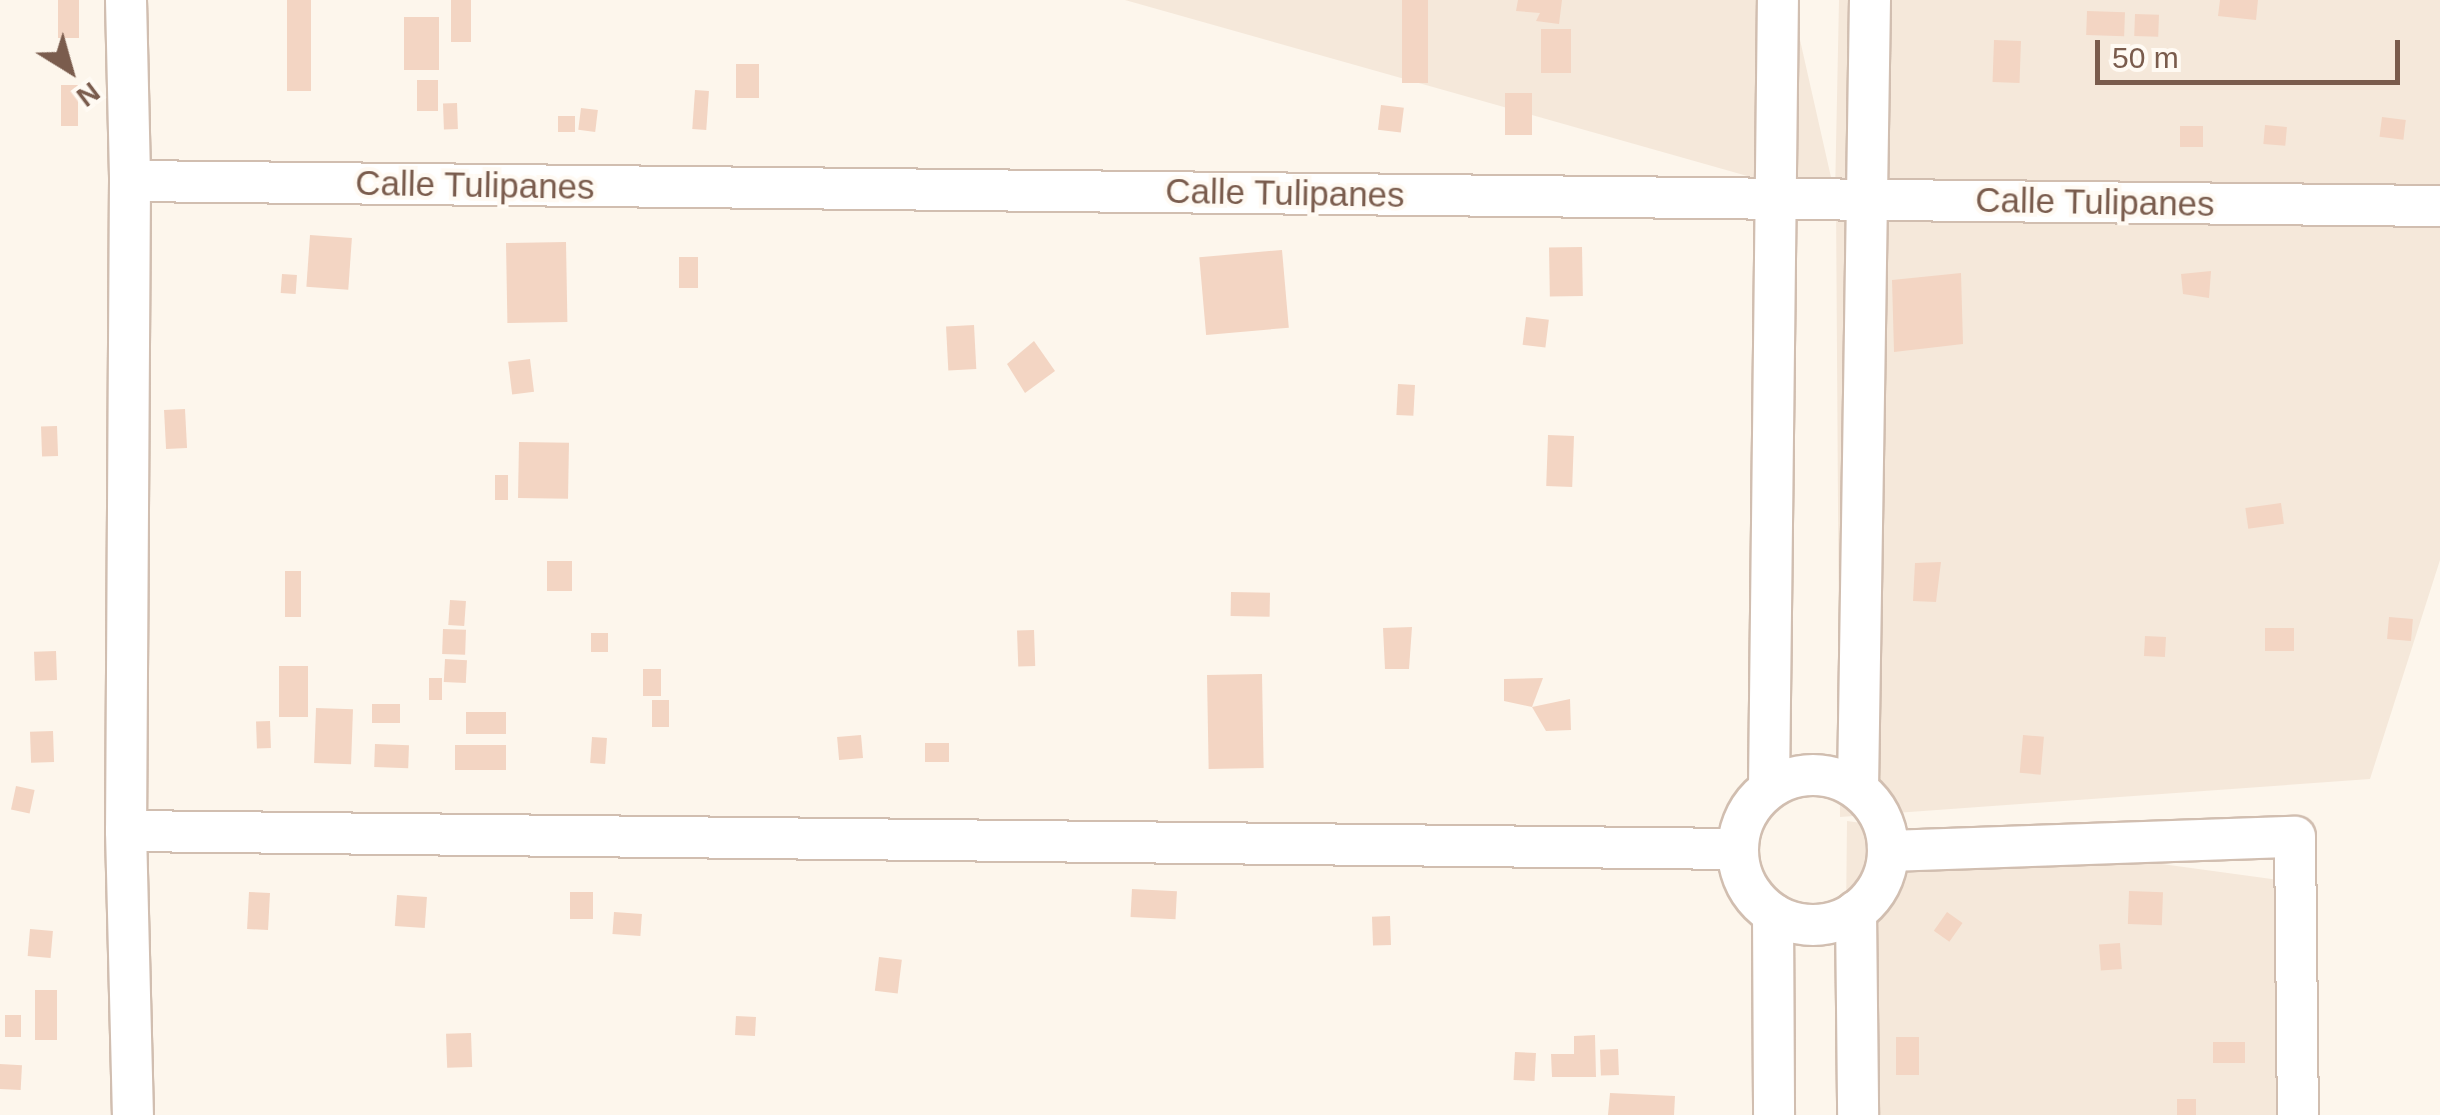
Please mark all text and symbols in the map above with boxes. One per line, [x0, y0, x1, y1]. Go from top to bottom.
north arrow [20, 20, 120, 120]
scale bar [2100, 20, 2405, 82]
text: 50 m [2112, 41, 2179, 74]
text: N [71, 76, 106, 113]
street label: Calle Tulipanes [355, 162, 595, 208]
street label: Calle Tulipanes [1165, 170, 1405, 216]
street label: Calle Tulipanes [1975, 179, 2215, 225]

